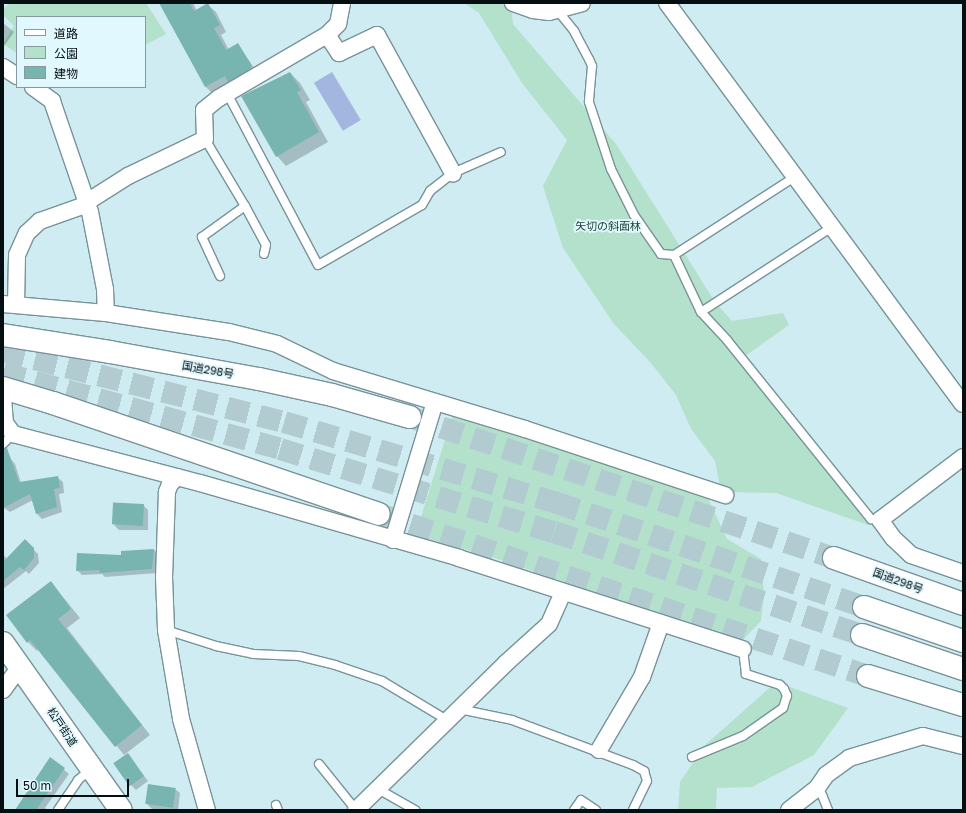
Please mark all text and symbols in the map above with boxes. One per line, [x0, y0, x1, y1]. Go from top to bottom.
legend [16, 16, 146, 88]
text: 道路 [54, 26, 78, 41]
text: 公園 [54, 46, 78, 61]
text: 建物 [54, 66, 78, 81]
park label: 矢切の斜面林 [575, 219, 641, 233]
street label: 国道298号 [181, 359, 235, 381]
street label: 国道298号 [871, 566, 925, 596]
street label: 松戸街道 [44, 705, 80, 749]
scale bar [18, 771, 131, 797]
text: 50 m [23, 778, 51, 793]

